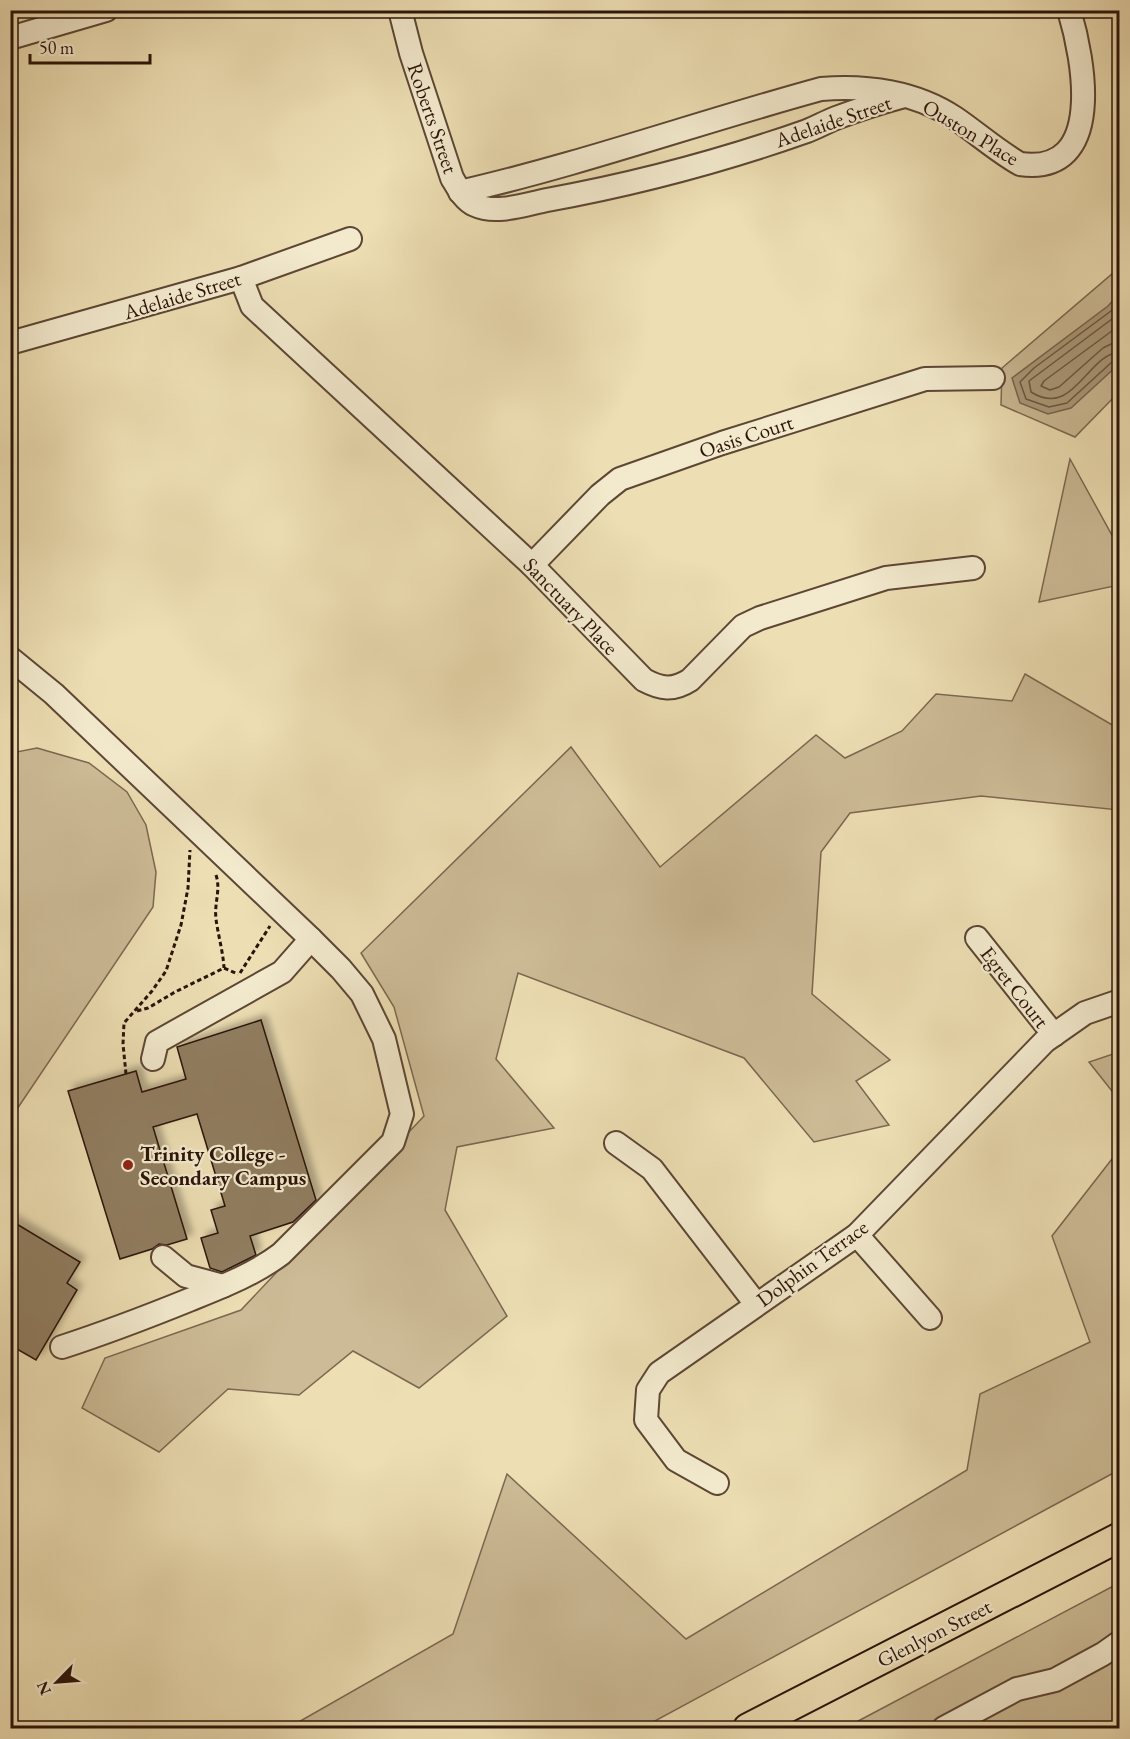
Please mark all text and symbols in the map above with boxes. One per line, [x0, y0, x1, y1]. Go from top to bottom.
scale bar [30, 27, 150, 65]
text: 50 m [39, 36, 74, 59]
street label: Roberts Street [401, 59, 465, 177]
street label: Adelaide Street [770, 88, 895, 154]
street label: Ouston Place [918, 93, 1024, 171]
street label: Adelaide Street [119, 264, 244, 326]
street label: Oasis Court [696, 408, 797, 464]
street label: Sanctuary Place [518, 551, 624, 661]
street label: Egret Court [975, 940, 1056, 1034]
place label: Trinity College - Secondary Campus [140, 1140, 306, 1191]
marker: Trinity College - Secondary Campus [121, 1158, 135, 1172]
street label: Dolphin Terrace [751, 1213, 873, 1313]
street label: Glenlyon Street [872, 1592, 996, 1673]
north arrow [27, 1652, 87, 1712]
text: N [32, 1678, 56, 1698]

